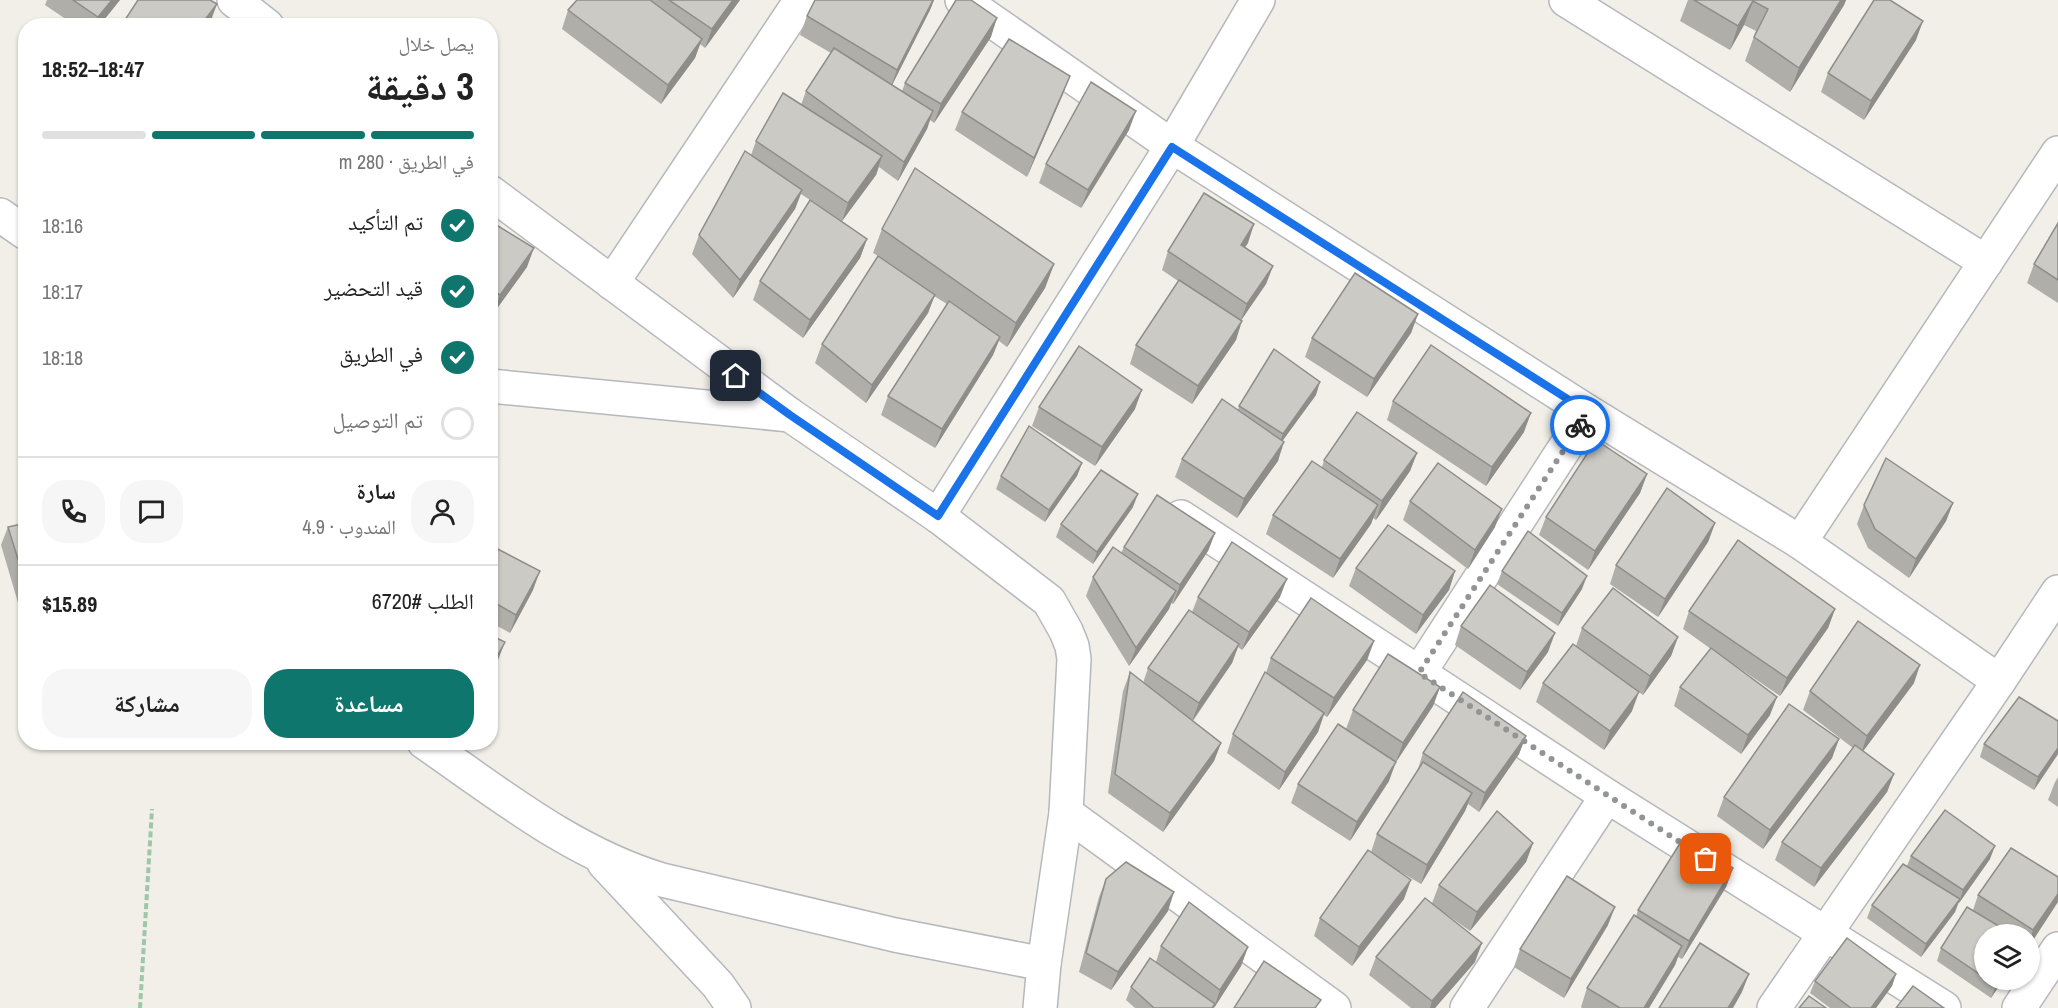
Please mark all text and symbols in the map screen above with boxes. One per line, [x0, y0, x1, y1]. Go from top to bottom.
text: يصل خلال [398, 30, 474, 57]
text: 18:47–18:52 [42, 54, 144, 84]
text: 3 دقيقة [365, 60, 474, 112]
text: في الطريق · 280 m [339, 148, 474, 175]
text: تم التأكيد [348, 207, 423, 237]
icon: check [441, 209, 474, 242]
text: 18:16 [42, 212, 83, 239]
text: قيد التحضير [324, 273, 423, 303]
icon: check [441, 275, 474, 308]
text: 18:17 [42, 278, 83, 305]
text: في الطريق [339, 339, 423, 369]
icon: check [441, 341, 474, 374]
text: 18:18 [42, 344, 83, 371]
pin [710, 350, 761, 401]
icon: home [719, 359, 752, 392]
courier [1550, 395, 1610, 455]
text: تم التوصيل [332, 405, 423, 435]
icon: bike [1564, 409, 1597, 442]
text: سارة [357, 476, 396, 506]
button: phone [42, 480, 105, 543]
button: chat [120, 480, 183, 543]
button: person [411, 480, 474, 543]
text: المندوب · 4.9 [302, 513, 396, 540]
text: الطلب #6720 [372, 586, 474, 616]
text: $15.89 [42, 589, 97, 619]
button: مشاركة [42, 669, 252, 738]
button: مساعدة [264, 669, 474, 738]
pin [1680, 833, 1731, 884]
icon: bag [1689, 842, 1722, 875]
map controls [1974, 924, 2040, 990]
button: layers [1974, 924, 2040, 990]

